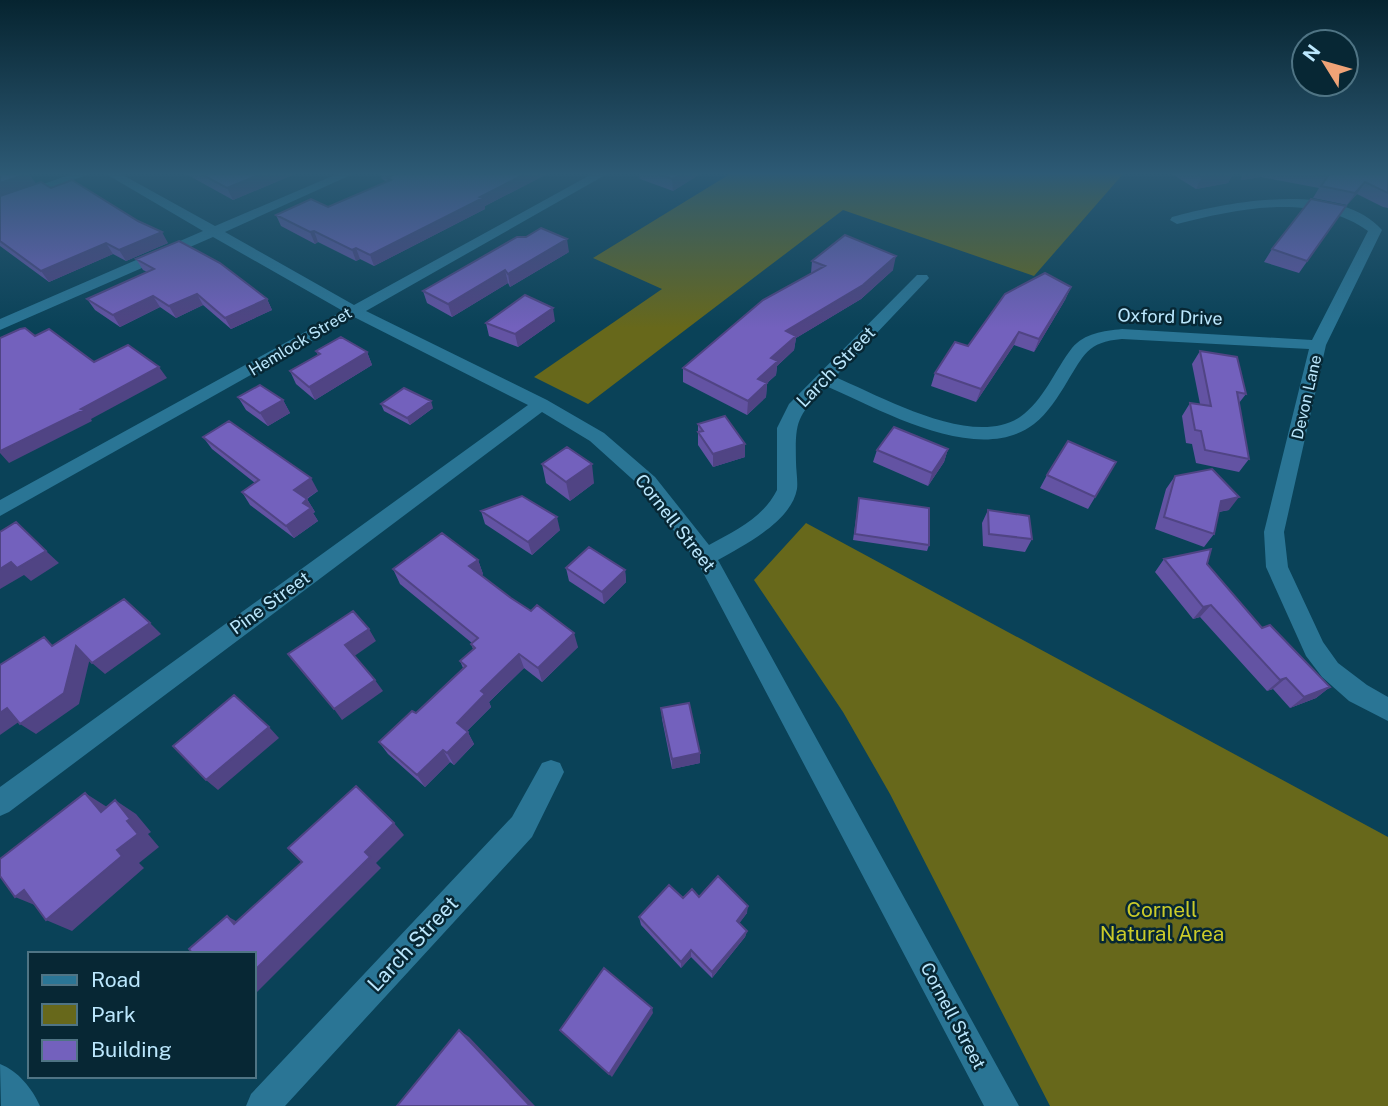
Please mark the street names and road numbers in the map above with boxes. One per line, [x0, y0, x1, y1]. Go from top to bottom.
street label: Hemlock Street [245, 303, 355, 380]
street label: Oxford Drive [1117, 304, 1223, 329]
street label: Larch Street [792, 322, 879, 411]
street label: Devon Lane [1288, 353, 1325, 441]
street label: Cornell Street [631, 470, 720, 576]
street label: Pine Street [226, 567, 314, 639]
street label: Larch Street [362, 891, 463, 997]
street label: Cornell Street [917, 959, 990, 1073]

